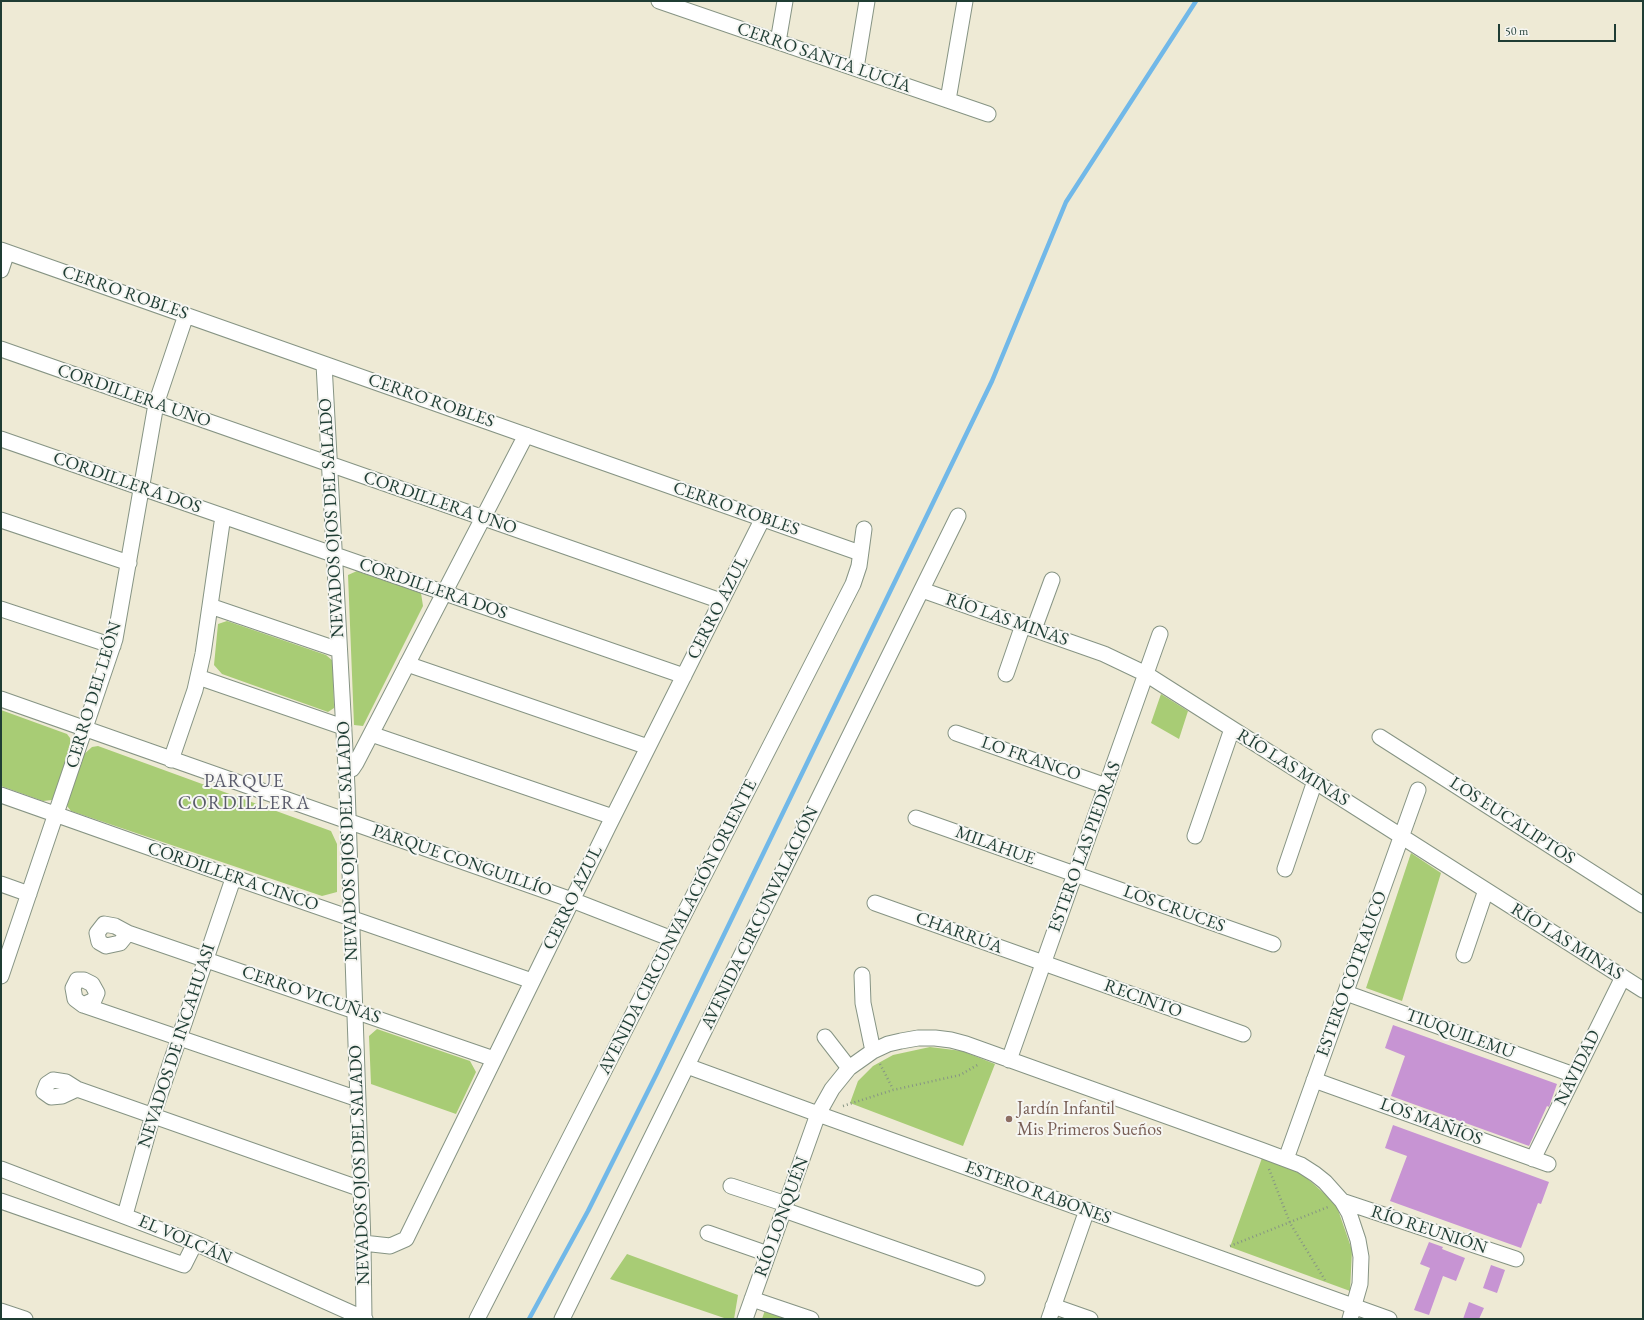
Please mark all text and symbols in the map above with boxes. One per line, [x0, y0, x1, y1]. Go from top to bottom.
scale bar [1500, 16, 1618, 42]
street label: CERRO SANTA LUCÍA [734, 18, 914, 98]
text: 50 m [1505, 23, 1528, 39]
street label: CERRO ROBLES [59, 261, 191, 325]
street label: CORDILLERA UNO [54, 360, 214, 432]
street label: CERRO ROBLES [365, 369, 497, 433]
street label: NEVADOS OJOS DEL SALADO [315, 397, 349, 639]
street label: CORDILLERA DOS [50, 447, 204, 519]
street label: CORDILLERA UNO [360, 467, 520, 539]
street label: CERRO ROBLES [670, 477, 802, 541]
street label: CORDILLERA DOS [356, 553, 510, 625]
street label: CERRO AZUL [683, 553, 753, 663]
street label: RÍO LAS MINAS [943, 589, 1071, 651]
street label: CERRO DEL LEÓN [61, 619, 127, 771]
street label: NEVADOS OJOS DEL SALADO [333, 721, 363, 961]
street label: RÍO LAS MINAS [1233, 725, 1353, 811]
street label: LO FRANCO [978, 732, 1084, 786]
street label: ESTERO LAS PIEDRAS [1044, 759, 1126, 935]
district label: PARQUE CORDILLERA [178, 771, 310, 815]
street label: LOS EUCALIPTOS [1445, 772, 1579, 870]
street label: AVENIDA CIRCUNVALACIÓN ORIENTE [594, 776, 762, 1078]
street label: AVENIDA CIRCUNVALACIÓN [697, 803, 823, 1033]
street label: PARQUE CONGUILLÍO [369, 820, 555, 902]
street label: MILAHUE [952, 822, 1038, 870]
street label: CORDILLERA CINCO [145, 838, 321, 916]
street label: CERRO AZUL [539, 842, 607, 954]
street label: LOS CRUCES [1120, 881, 1228, 937]
street label: ESTERO COTRAUCO [1312, 888, 1392, 1060]
street label: RÍO LAS MINAS [1507, 899, 1627, 985]
street label: CHARRÚA [912, 907, 1006, 959]
street label: NEVADOS DE INCAHUASI [134, 941, 220, 1151]
street label: CERRO VICUÑAS [239, 961, 383, 1029]
street label: RECINTO [1101, 975, 1185, 1023]
street label: TIUQUILEMU [1402, 1004, 1518, 1064]
street label: NAVIDAD [1550, 1027, 1606, 1109]
street label: NEVADOS OJOS DEL SALADO [345, 1045, 375, 1285]
street label: LOS MAÑÍOS [1377, 1093, 1485, 1151]
place label: Jardín Infantil Mis Primeros Sueños [1017, 1098, 1162, 1140]
marker: Jardín Infantil Mis Primeros Sueños [1004, 1114, 1014, 1124]
street label: RÍO LONQUÉN [750, 1154, 814, 1280]
street label: ESTERO RABONES [962, 1157, 1114, 1229]
street label: RÍO REUNIÓN [1368, 1201, 1490, 1259]
street label: EL VOLCÁN [135, 1211, 235, 1269]

